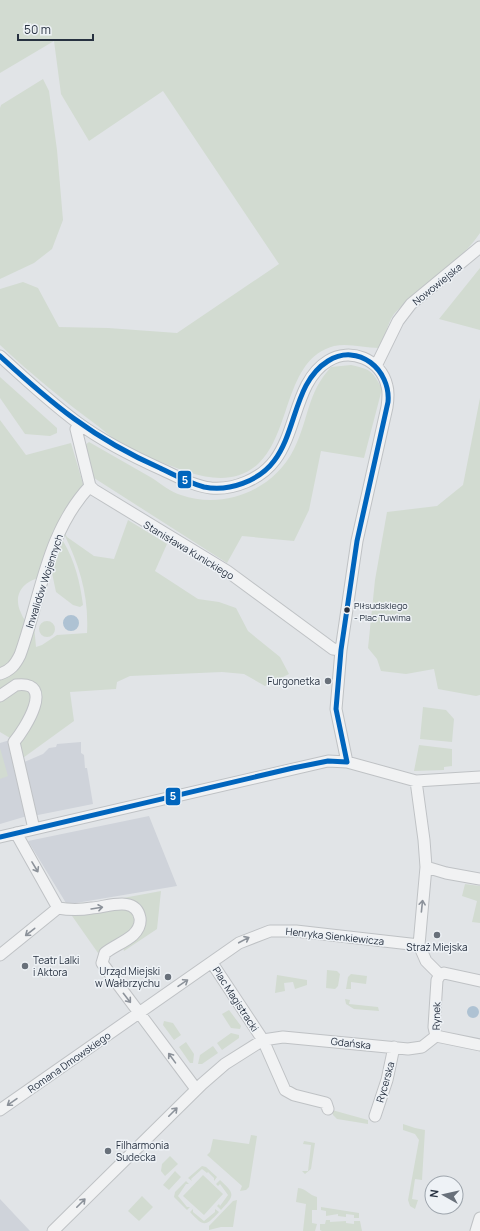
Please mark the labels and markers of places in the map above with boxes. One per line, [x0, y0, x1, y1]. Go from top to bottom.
place label: Piłsudskiego - Plac Tuwima [354, 599, 411, 624]
marker: Piłsudskiego - Plac Tuwima [342, 605, 352, 615]
place label: Furgonetka [268, 674, 320, 688]
marker: Furgonetka [323, 676, 333, 686]
marker: Straż Miejska [432, 930, 442, 940]
place label: Straż Miejska [406, 940, 468, 954]
place label: Teatr Lalki i Aktora [33, 953, 79, 979]
marker: Teatr Lalki i Aktora [20, 961, 30, 971]
place label: Urząd Miejski w Wałbrzychu [95, 964, 160, 990]
marker: Urząd Miejski w Wałbrzychu [163, 972, 173, 982]
place label: Filharmonia Sudecka [116, 1138, 169, 1164]
marker: Filharmonia Sudecka [103, 1146, 113, 1156]

